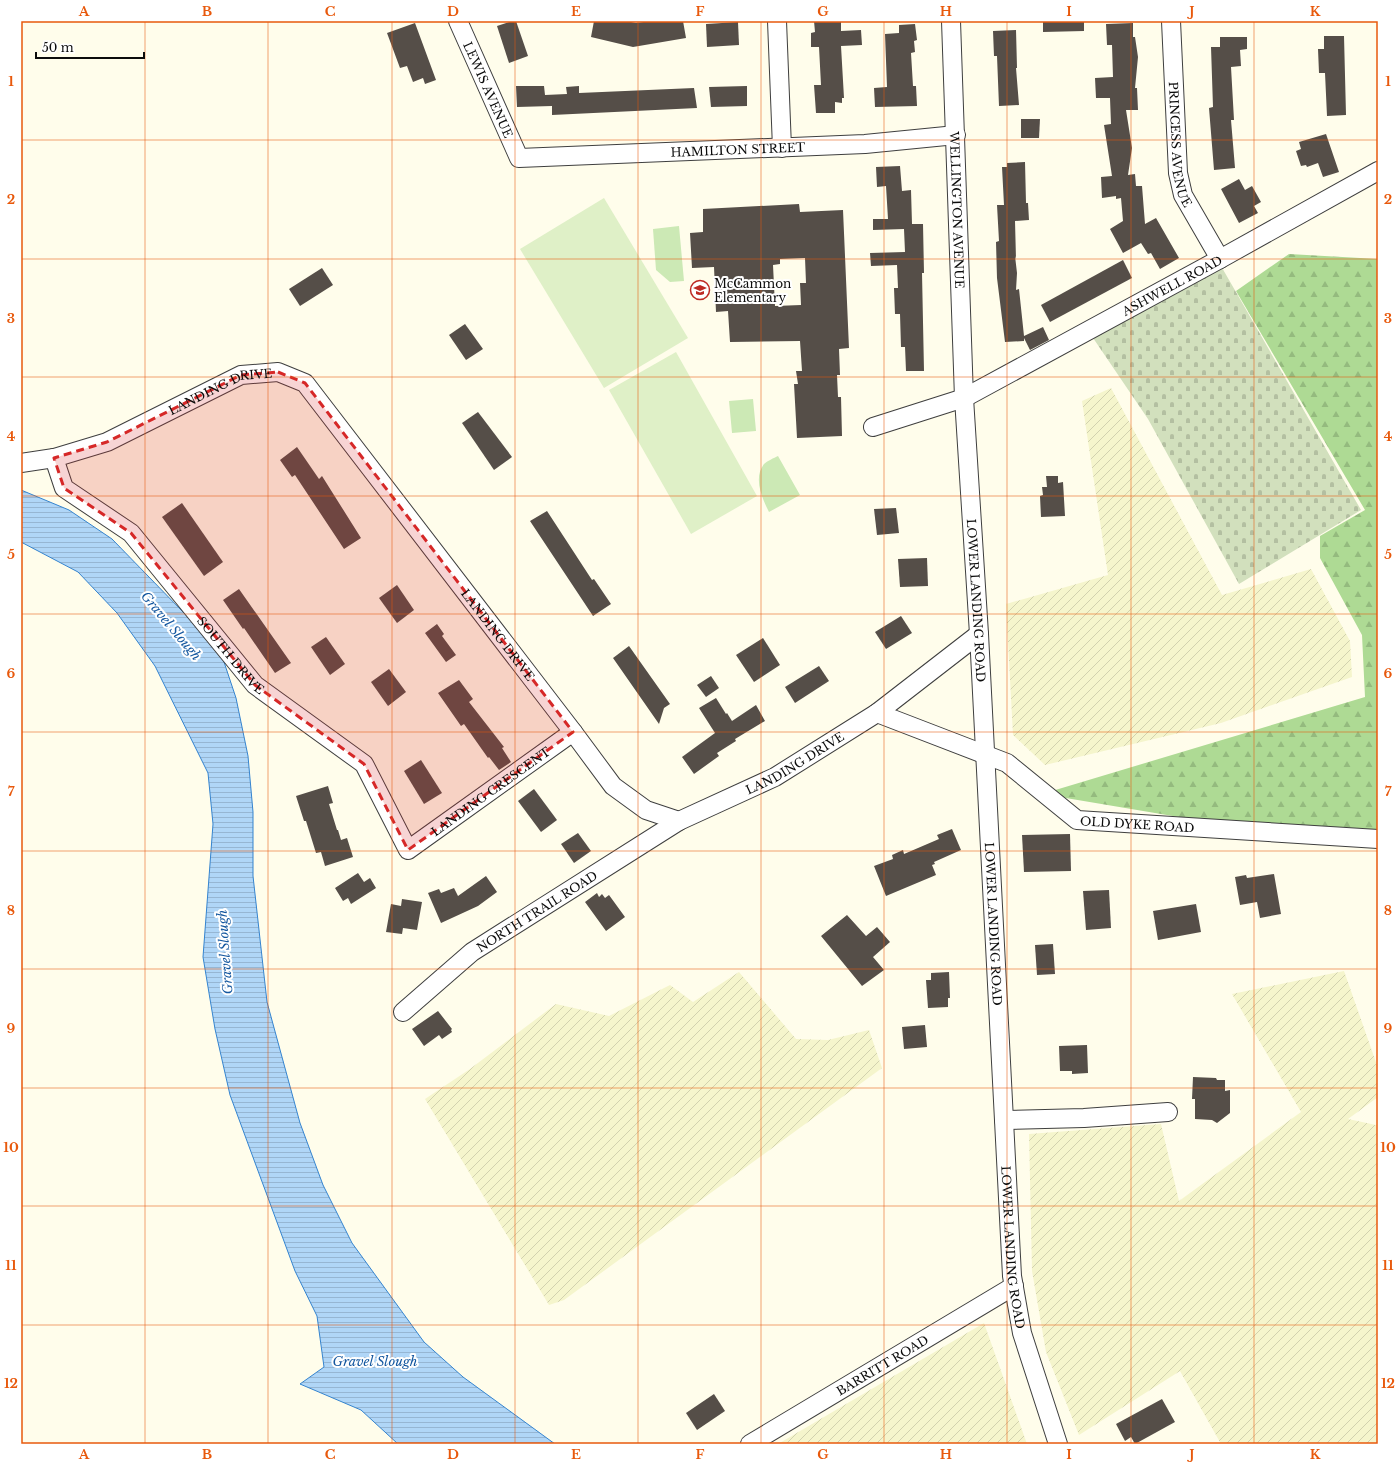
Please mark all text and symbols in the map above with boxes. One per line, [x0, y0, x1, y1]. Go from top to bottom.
text: A [78, 3, 90, 20]
text: B [202, 3, 212, 20]
text: C [325, 3, 336, 20]
text: D [447, 3, 459, 20]
text: E [571, 3, 581, 20]
text: F [696, 3, 705, 20]
text: G [817, 3, 829, 20]
text: H [940, 3, 952, 20]
text: I [1066, 3, 1072, 20]
text: J [1186, 3, 1195, 20]
text: K [1310, 3, 1321, 20]
scale bar [36, 34, 144, 60]
street label: LEWIS AVENUE [461, 39, 517, 140]
text: 50 m [42, 40, 74, 55]
text: 1 [8, 73, 14, 90]
text: 1 [1385, 73, 1391, 90]
street label: PRINCESS AVENUE [1166, 81, 1196, 210]
street label: WELLINGTON AVENUE [947, 130, 968, 289]
street label: HAMILTON STREET [670, 139, 806, 159]
text: 2 [7, 191, 15, 208]
text: 2 [1384, 191, 1392, 208]
street label: ASHWELL ROAD [1118, 252, 1224, 319]
place label: McCammon Elementary [714, 276, 791, 305]
school or university icon: McCammon Elementary [689, 279, 711, 301]
text: 3 [7, 310, 15, 327]
text: 3 [1384, 310, 1392, 327]
street label: LANDING DRIVE [166, 365, 273, 418]
text: 4 [7, 428, 16, 445]
text: 4 [1384, 428, 1393, 445]
street label: LOWER LANDING ROAD [964, 518, 989, 682]
text: 5 [7, 546, 15, 563]
text: 5 [1384, 546, 1392, 563]
street label: LANDING DRIVE [458, 586, 538, 684]
water label: Gravel Slough [137, 588, 205, 664]
street label: SOUTH DRIVE [194, 613, 268, 697]
text: 6 [7, 665, 16, 682]
text: 6 [1384, 665, 1393, 682]
street label: LANDING DRIVE [743, 728, 847, 797]
street label: LANDING CRESCENT [428, 743, 553, 839]
text: 7 [8, 783, 15, 800]
text: 7 [1385, 783, 1392, 800]
street label: OLD DYKE ROAD [1080, 813, 1195, 835]
street label: LOWER LANDING ROAD [982, 842, 1006, 1006]
street label: NORTH TRAIL ROAD [473, 867, 600, 955]
text: 8 [7, 902, 15, 919]
text: 8 [1384, 902, 1392, 919]
water label: Gravel Slough [214, 909, 236, 995]
text: 9 [7, 1020, 16, 1037]
text: 9 [1384, 1020, 1393, 1037]
text: 10 [3, 1139, 19, 1156]
text: 10 [1380, 1139, 1396, 1156]
street label: LOWER LANDING ROAD [999, 1165, 1029, 1330]
text: 11 [5, 1257, 17, 1274]
text: 11 [1382, 1257, 1394, 1274]
street label: BARRITT ROAD [833, 1332, 931, 1398]
water label: Gravel Slough [333, 1353, 417, 1370]
text: 12 [4, 1375, 18, 1392]
text: 12 [1381, 1375, 1395, 1392]
text: A [78, 1446, 90, 1463]
text: B [202, 1446, 212, 1463]
text: C [325, 1446, 336, 1463]
text: D [447, 1446, 459, 1463]
text: E [571, 1446, 581, 1463]
text: F [696, 1446, 705, 1463]
text: G [817, 1446, 829, 1463]
text: H [940, 1446, 952, 1463]
text: I [1066, 1446, 1072, 1463]
text: J [1186, 1446, 1195, 1463]
text: K [1310, 1446, 1321, 1463]

